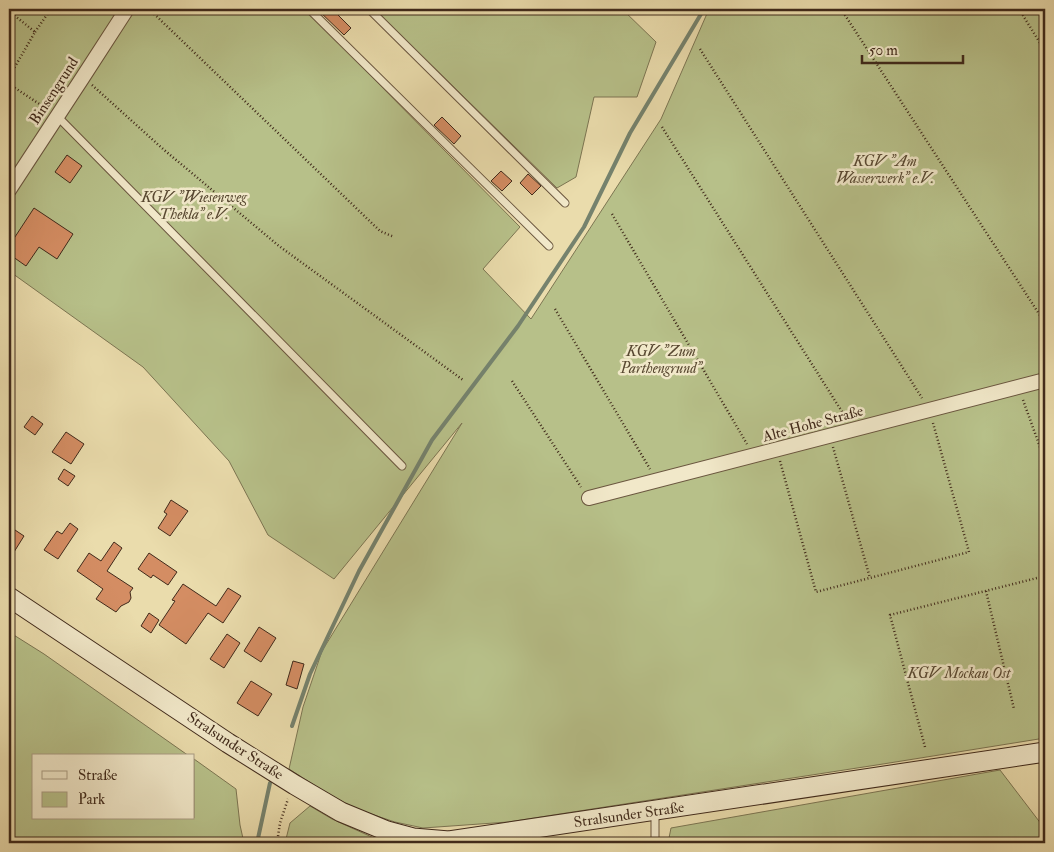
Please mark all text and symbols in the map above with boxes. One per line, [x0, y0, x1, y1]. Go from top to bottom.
scale bar [862, 32, 963, 64]
text: 50 m [869, 41, 898, 60]
street label: Binsengrund [25, 53, 83, 128]
park label: KGV "Am Wasserwerk" e.V. [836, 152, 935, 188]
park label: KGV "Wiesenweg Thekla" e.V. [140, 188, 248, 224]
park label: KGV "Zum Parthengrund" [619, 342, 704, 378]
street label: Alte Hohe Straße [760, 401, 865, 447]
park label: KGV Mockau Ost [907, 664, 1011, 683]
street label: Stralsunder Straße [183, 708, 287, 784]
legend [32, 754, 195, 820]
text: Straße [78, 766, 117, 785]
text: Park [78, 790, 105, 809]
street label: Stralsunder Straße [573, 798, 685, 832]

